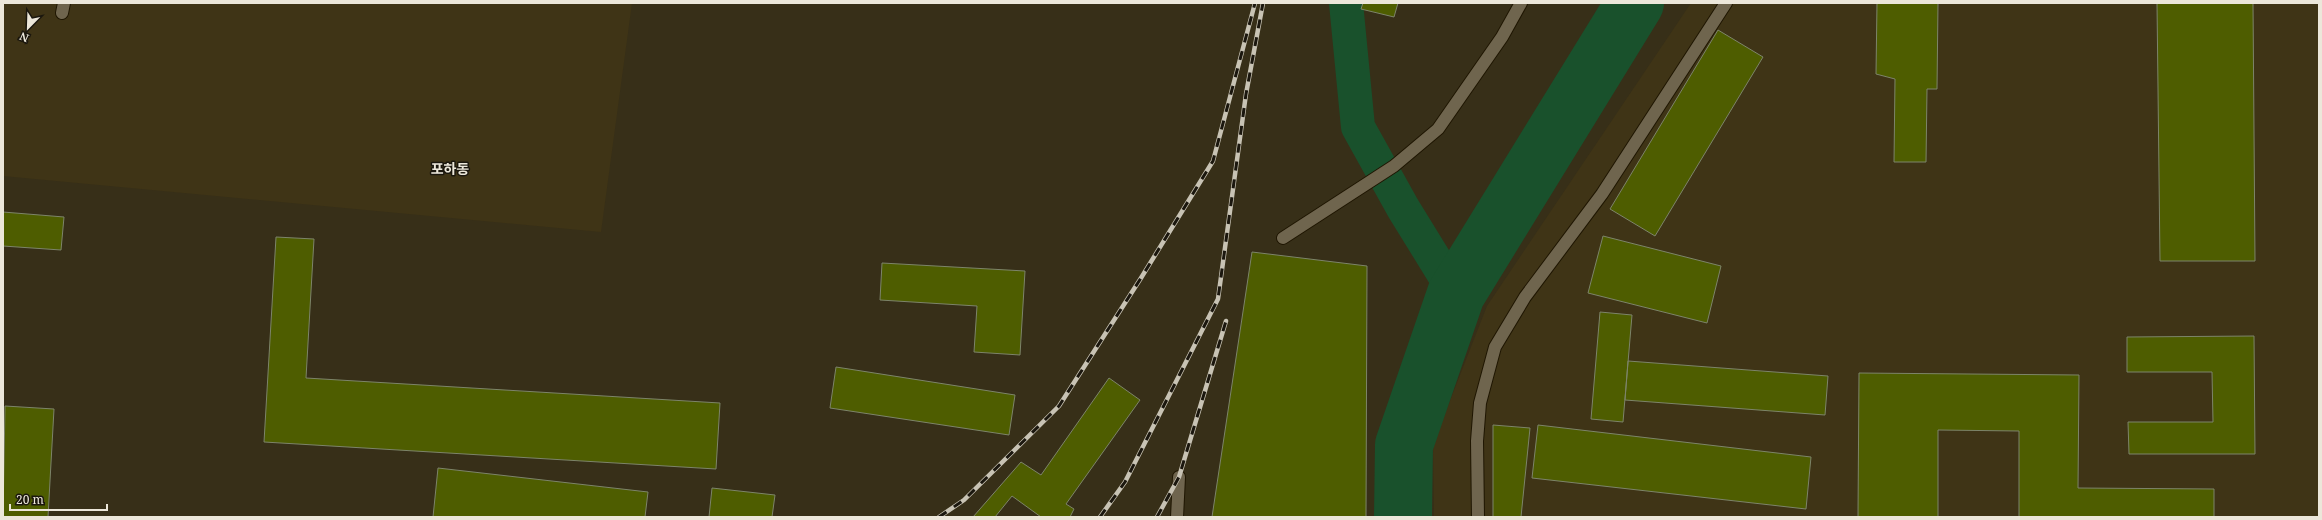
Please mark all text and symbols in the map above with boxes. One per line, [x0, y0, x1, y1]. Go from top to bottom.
north arrow [8, 8, 48, 48]
text: N [17, 29, 31, 46]
district label: 포하동 [431, 159, 469, 178]
scale bar [10, 486, 107, 512]
text: 20 m [16, 491, 44, 508]

